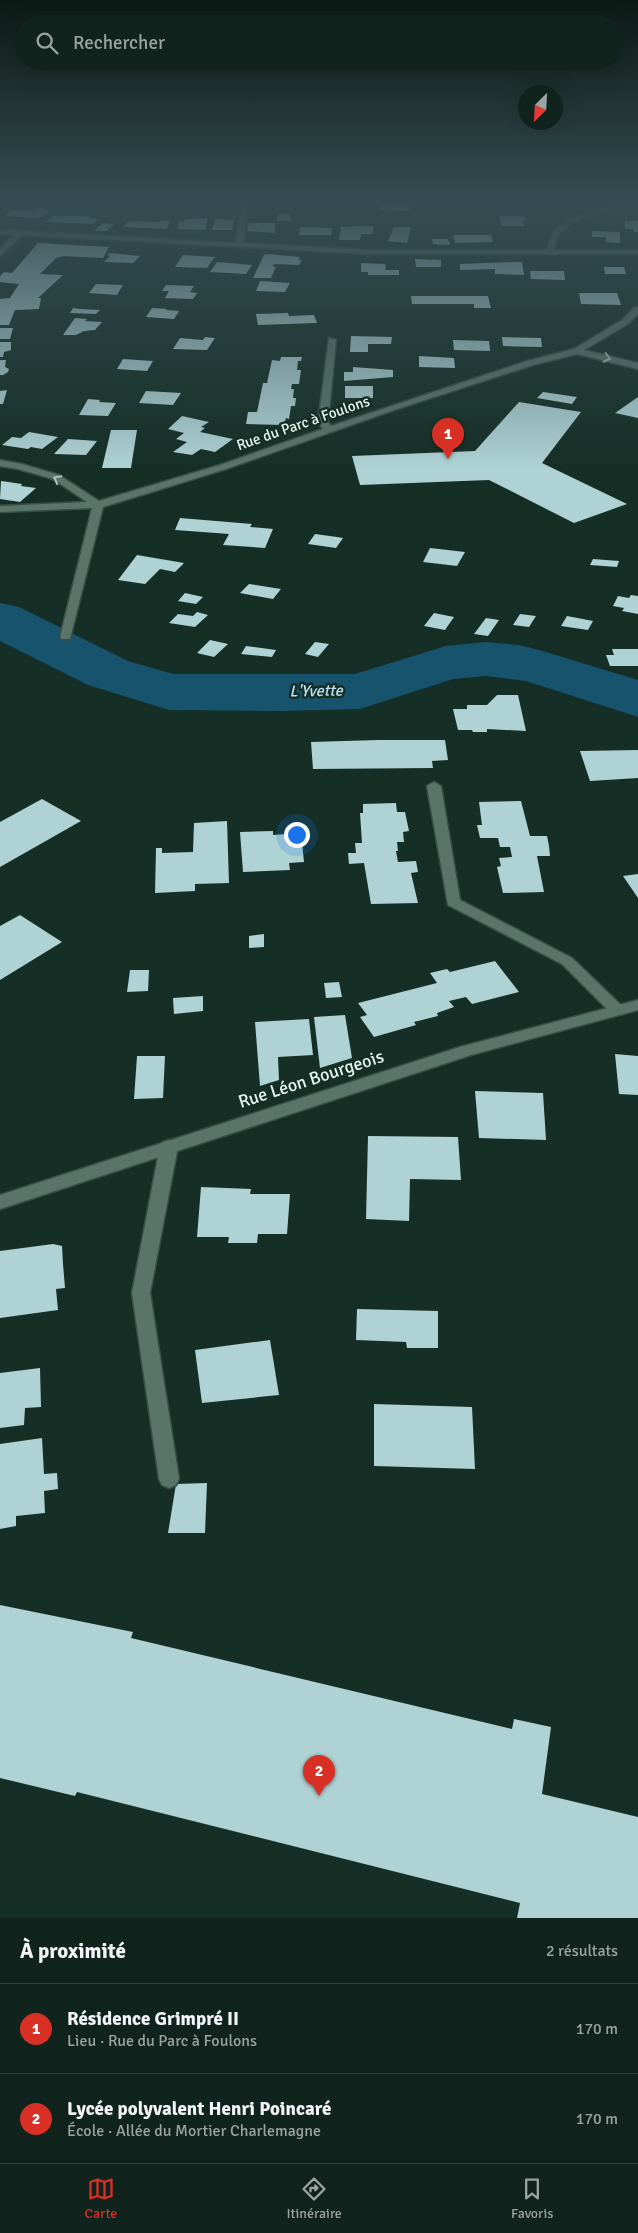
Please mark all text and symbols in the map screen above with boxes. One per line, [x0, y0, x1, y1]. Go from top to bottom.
search box [15, 15, 623, 70]
icon: search [33, 29, 61, 57]
text: Rechercher [73, 31, 165, 55]
north arrow [518, 85, 563, 130]
one-way arrow [603, 352, 612, 363]
street label: Rue du Parc à Foulons [234, 392, 372, 454]
pin: 1 [432, 418, 464, 459]
one-way arrow [53, 475, 62, 485]
water label: L'Yvette [289, 681, 344, 701]
your location [284, 822, 310, 848]
street label: Rue Léon Bourgeois [236, 1045, 387, 1113]
pin: 2 [303, 1755, 335, 1796]
text: À proximité [20, 1938, 126, 1964]
text: 2 résultats [546, 1941, 618, 1961]
text: Résidence Grimpré II [67, 2007, 239, 2031]
text: 1 [32, 2019, 40, 2039]
text: 170 m [576, 2019, 618, 2039]
text: Lieu · Rue du Parc à Foulons [67, 2031, 257, 2051]
text: Lycée polyvalent Henri Poincaré [67, 2097, 331, 2121]
text: 2 [32, 2109, 40, 2129]
text: 170 m [576, 2109, 618, 2129]
text: École · Allée du Mortier Charlemagne [67, 2121, 321, 2141]
tab: Carte [85, 2175, 117, 2222]
tab: Itinéraire [286, 2175, 342, 2222]
tab: Favoris [511, 2175, 553, 2222]

